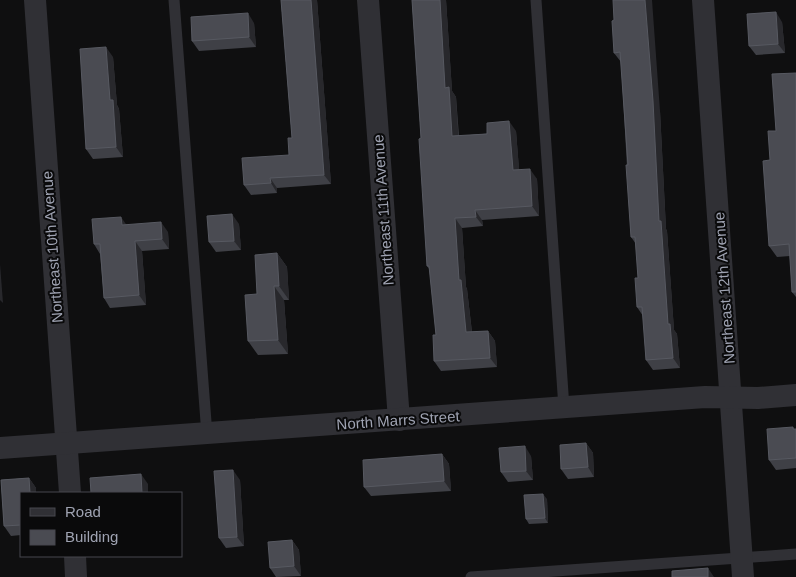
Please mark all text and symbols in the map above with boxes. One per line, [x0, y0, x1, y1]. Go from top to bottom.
street label: Northeast 11th Avenue [369, 134, 397, 286]
street label: Northeast 10th Avenue [38, 170, 66, 324]
street label: Northeast 12th Avenue [710, 211, 738, 365]
street label: North Marrs Street [336, 407, 461, 433]
legend [20, 492, 182, 557]
text: Road [65, 503, 101, 520]
text: Building [65, 528, 118, 545]

